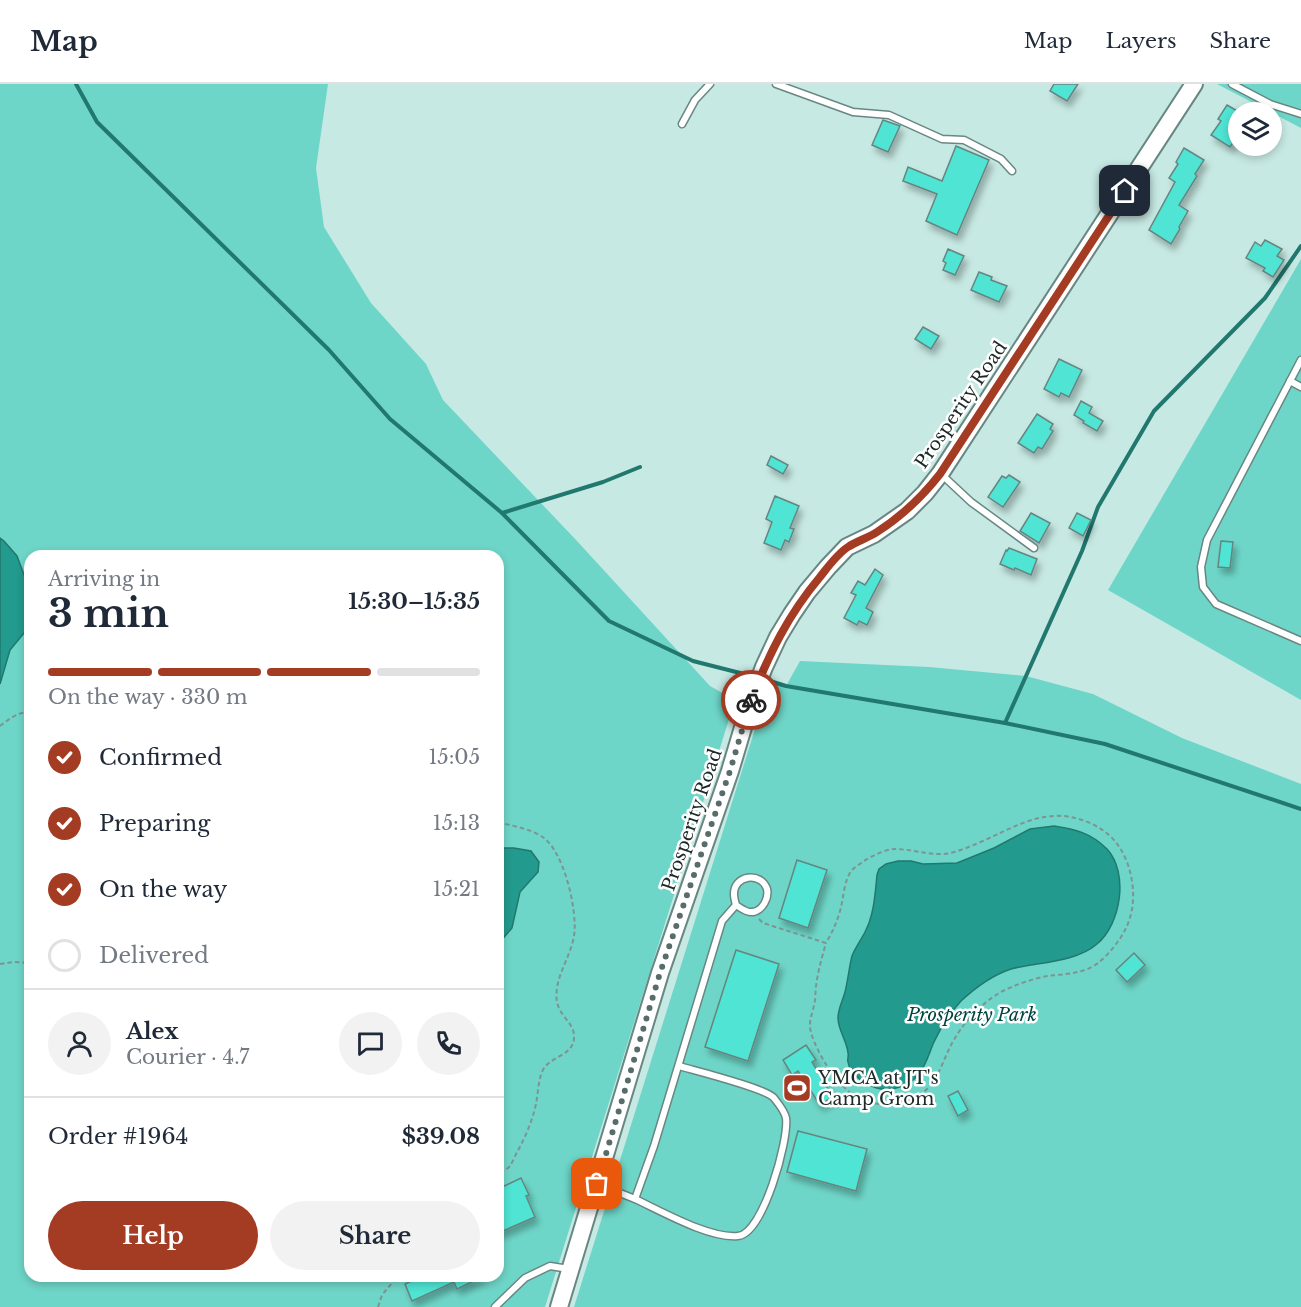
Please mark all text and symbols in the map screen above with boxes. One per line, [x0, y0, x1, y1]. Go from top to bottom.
text: Map [30, 24, 98, 59]
text: Map [1024, 28, 1073, 54]
text: Layers [1106, 28, 1177, 54]
text: Share [1210, 28, 1271, 54]
map controls [1228, 102, 1282, 156]
button: layers [1228, 102, 1282, 156]
pin [1099, 165, 1150, 216]
icon: home [1108, 174, 1141, 207]
street label: Prosperity Road [910, 337, 1012, 473]
text: Arriving in [48, 567, 160, 591]
text: 15:30–15:35 [348, 588, 480, 615]
text: 3 min [48, 589, 169, 638]
courier [721, 670, 781, 730]
icon: bike [735, 684, 768, 717]
text: On the way · 330 m [48, 685, 247, 709]
icon: check [48, 741, 81, 774]
text: Confirmed [99, 744, 222, 771]
text: 15:05 [428, 745, 480, 769]
street label: Prosperity Road [657, 746, 727, 894]
icon: check [48, 807, 81, 840]
text: Preparing [99, 810, 210, 837]
text: 15:13 [433, 811, 480, 835]
icon: check [48, 873, 81, 906]
text: On the way [99, 876, 227, 903]
text: 15:21 [433, 877, 480, 901]
text: Delivered [99, 942, 209, 969]
park label: Prosperity Park [906, 1004, 1037, 1026]
button: person [48, 1012, 111, 1075]
button: chat [339, 1012, 402, 1075]
button: phone [417, 1012, 480, 1075]
text: Alex [126, 1018, 179, 1045]
text: Courier · 4.7 [126, 1045, 249, 1069]
place label: YMCA at JT's Camp Grom [817, 1067, 939, 1110]
sports icon: YMCA at JT's Camp Grom [781, 1072, 813, 1104]
text: Order #1964 [48, 1123, 188, 1150]
text: $39.08 [402, 1123, 480, 1150]
pin [571, 1158, 622, 1209]
icon: bag [580, 1167, 613, 1200]
button: Help [48, 1201, 258, 1270]
button: Share [270, 1201, 480, 1270]

